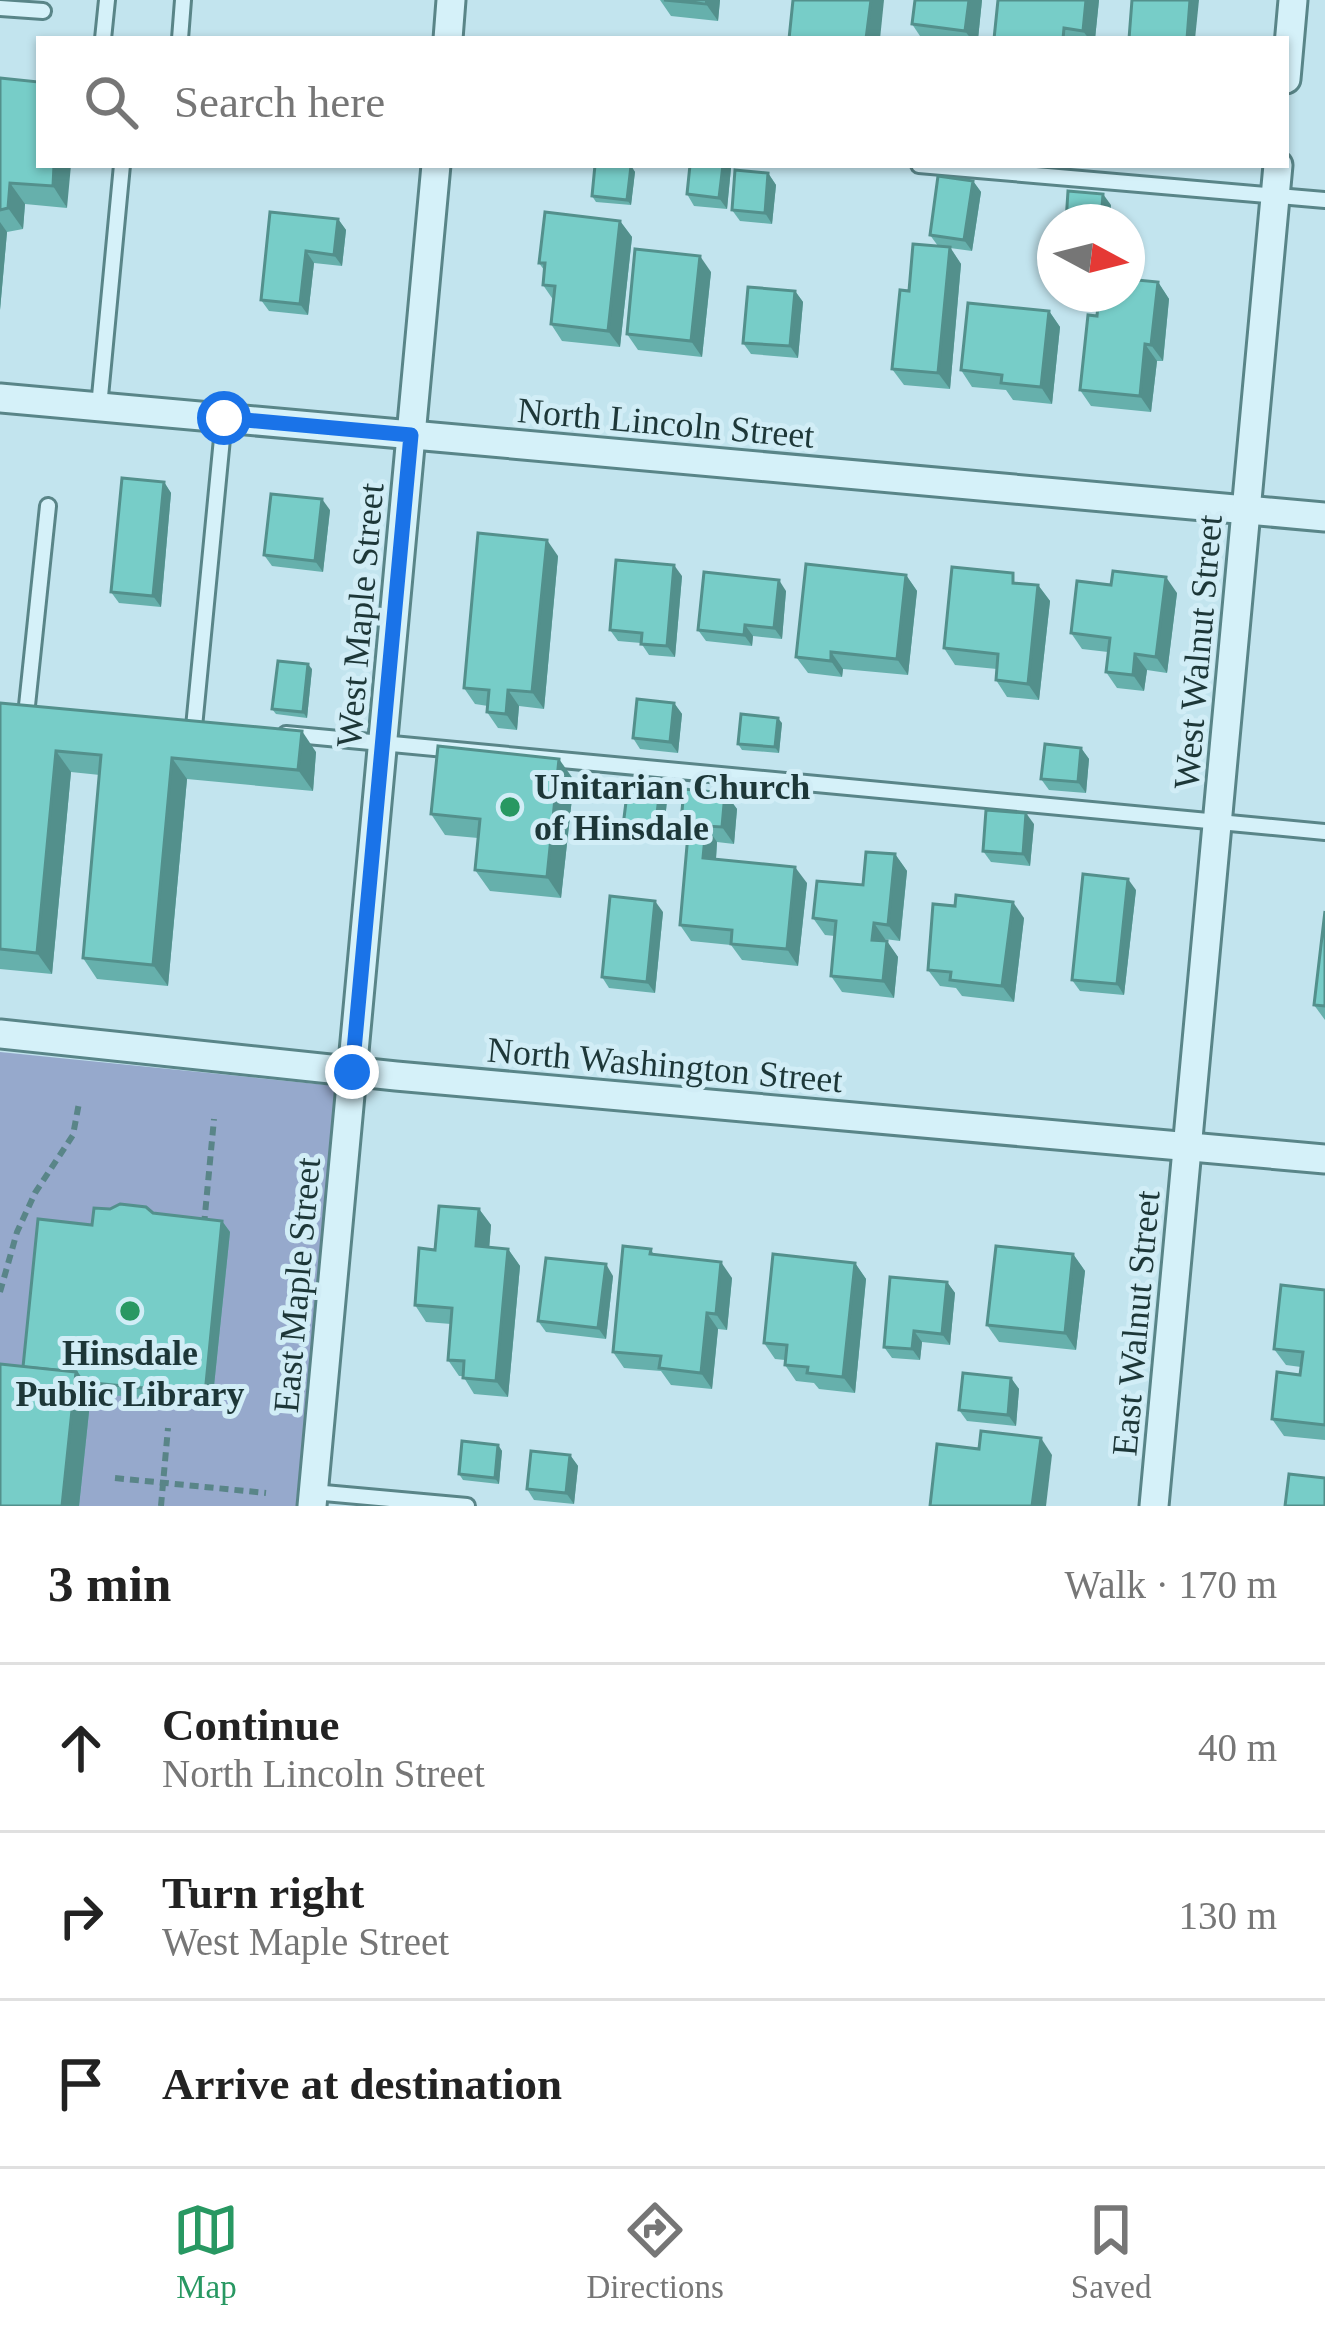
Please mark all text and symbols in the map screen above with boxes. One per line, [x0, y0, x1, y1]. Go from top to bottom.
search box [36, 36, 1289, 168]
icon: search [78, 69, 144, 135]
text: Search here [174, 77, 385, 127]
north arrow [1037, 204, 1145, 312]
street label: North Lincoln Street [516, 390, 816, 456]
route start [197, 391, 251, 445]
street label: West Maple Street [329, 481, 391, 749]
street label: West Walnut Street [1166, 513, 1230, 791]
place label: Unitarian Church of Hinsdale [534, 767, 810, 848]
marker: Unitarian Church of Hinsdale [497, 794, 523, 820]
street label: North Washington Street [486, 1030, 844, 1100]
route end [325, 1045, 379, 1099]
street label: East Maple Street [266, 1156, 328, 1414]
street label: East Walnut Street [1104, 1189, 1168, 1458]
marker: Hinsdale Public Library [117, 1298, 143, 1324]
place label: Hinsdale Public Library [15, 1333, 245, 1414]
text: 3 min [48, 1556, 171, 1612]
text: Walk · 170 m [1065, 1563, 1277, 1606]
text: Continue [162, 1700, 340, 1750]
icon: ahead [48, 1715, 114, 1781]
text: 40 m [1198, 1726, 1277, 1769]
text: North Lincoln Street [162, 1752, 485, 1795]
text: Turn right [162, 1868, 364, 1918]
icon: right [48, 1883, 114, 1949]
text: 130 m [1178, 1894, 1277, 1937]
text: West Maple Street [162, 1920, 449, 1963]
icon: arrive [48, 2051, 114, 2117]
text: Arrive at destination [162, 2059, 562, 2109]
tab: Map [173, 2197, 239, 2306]
tab: Directions [586, 2197, 724, 2306]
tab: Saved [1071, 2197, 1152, 2306]

